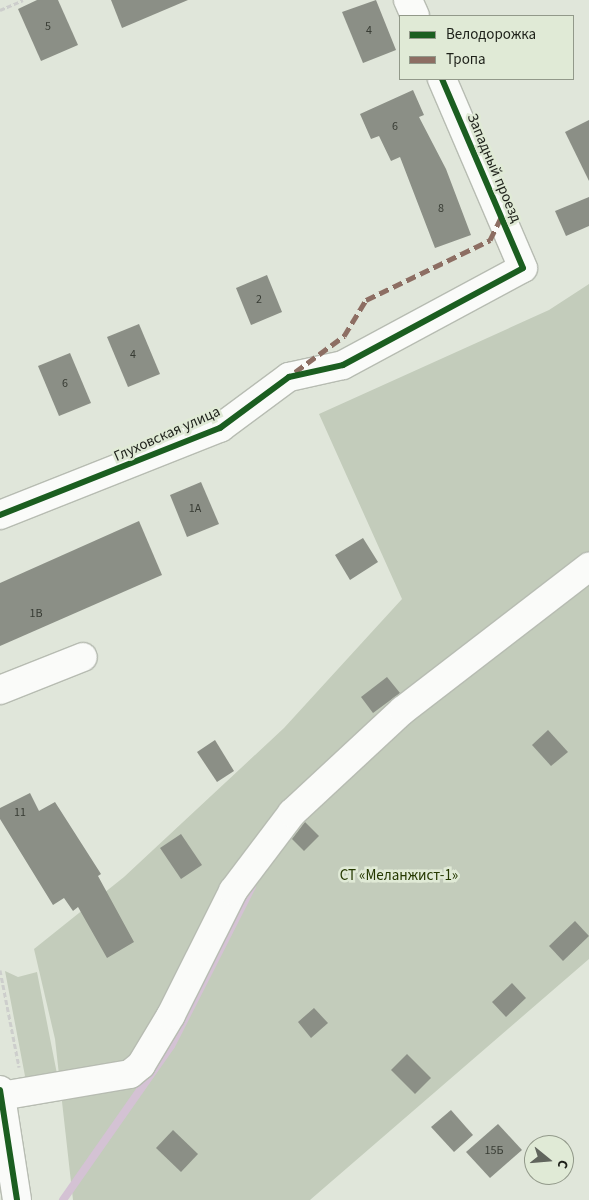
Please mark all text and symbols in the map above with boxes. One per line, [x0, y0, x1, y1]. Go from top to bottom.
legend [399, 15, 574, 80]
house number: 5 [45, 20, 51, 34]
house number: 4 [366, 24, 372, 38]
text: Велодорожка [446, 24, 536, 45]
text: Тропа [446, 49, 486, 70]
street label: Западный проезд [463, 111, 525, 225]
house number: 6 [392, 120, 398, 134]
house number: 8 [438, 202, 444, 216]
house number: 2 [256, 293, 262, 307]
house number: 4 [130, 348, 136, 362]
house number: 6 [62, 377, 68, 391]
street label: Глуховская улица [111, 403, 223, 465]
house number: 1А [189, 502, 201, 516]
house number: 1В [29, 607, 43, 621]
house number: 11 [14, 806, 26, 820]
park label: СТ «Меланжист-1» [340, 867, 458, 885]
north arrow [524, 1135, 574, 1185]
house number: 15Б [485, 1144, 503, 1158]
text: С [552, 1157, 573, 1171]

